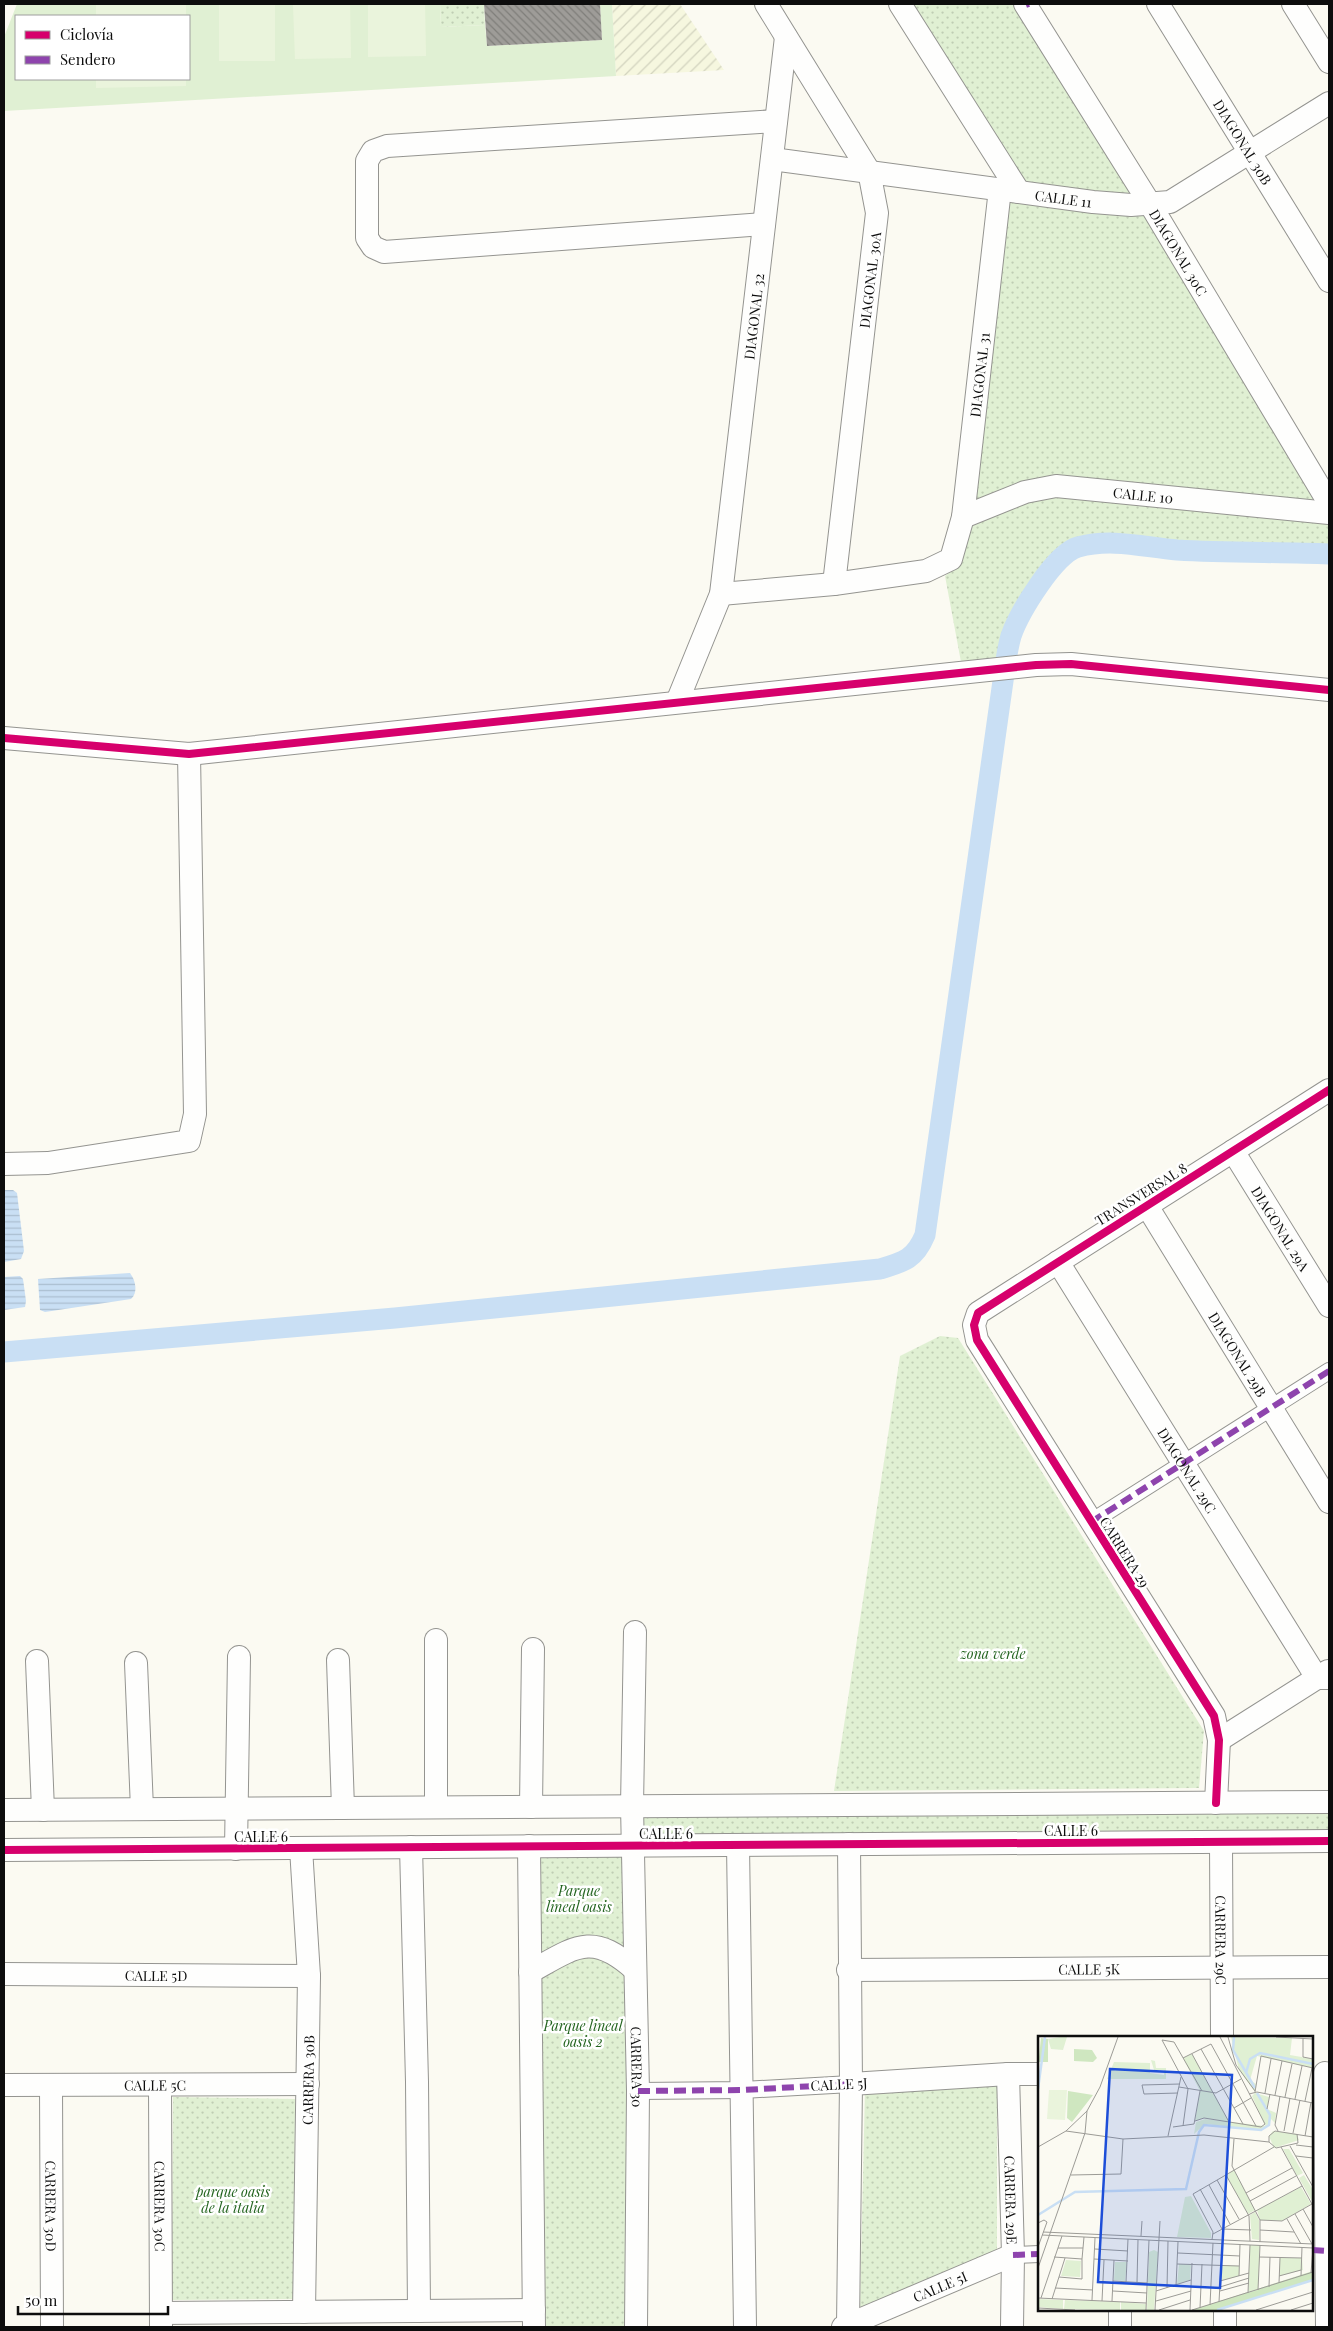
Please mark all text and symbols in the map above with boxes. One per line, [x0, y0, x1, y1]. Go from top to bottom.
legend [15, 15, 190, 80]
text: Ciclovía [60, 24, 114, 44]
text: Sendero [60, 49, 116, 69]
street label: DIAGONAL 30B [1210, 96, 1277, 188]
street label: CALLE 11 [1034, 185, 1093, 211]
street label: DIAGONAL 30C [1146, 205, 1212, 299]
street label: DIAGONAL 30A [855, 230, 885, 329]
street label: DIAGONAL 32 [739, 272, 768, 361]
street label: DIAGONAL 31 [965, 331, 993, 418]
street label: CALLE 10 [1112, 482, 1174, 507]
street label: TRANSVERSAL 8 [1091, 1158, 1191, 1230]
street label: DIAGONAL 29A [1247, 1182, 1314, 1274]
street label: DIAGONAL 29B [1205, 1308, 1272, 1400]
street label: DIAGONAL 29C [1154, 1424, 1221, 1516]
street label: CARRERA 29 [1096, 1513, 1154, 1591]
park label: zona verde [960, 1644, 1025, 1663]
street label: CALLE 6 [1044, 1821, 1098, 1840]
street label: CALLE 6 [639, 1824, 693, 1843]
street label: CALLE 6 [234, 1827, 288, 1846]
park label: Parque lineal oasis [546, 1881, 612, 1916]
street label: CARRERA 29C [1212, 1895, 1231, 1985]
street label: CALLE 5K [1058, 1959, 1121, 1978]
street label: CALLE 5D [125, 1965, 187, 1985]
park label: Parque lineal oasis 2 [542, 2016, 624, 2051]
street label: CARRERA 30 [627, 2026, 648, 2107]
street label: CARRERA 30B [298, 2035, 318, 2125]
inset map [1038, 2036, 1313, 2311]
street label: CALLE 5J [810, 2073, 868, 2095]
street label: CALLE 5C [124, 2075, 186, 2094]
street label: CARRERA 29E [1001, 2155, 1022, 2245]
street label: CARRERA 30D [42, 2160, 61, 2252]
street label: CARRERA 30C [151, 2161, 170, 2251]
park label: parque oasis de la italia [195, 2182, 271, 2217]
street label: CALLE 5I [910, 2266, 970, 2306]
scale bar [18, 2284, 168, 2316]
text: 50 m [25, 2290, 58, 2310]

